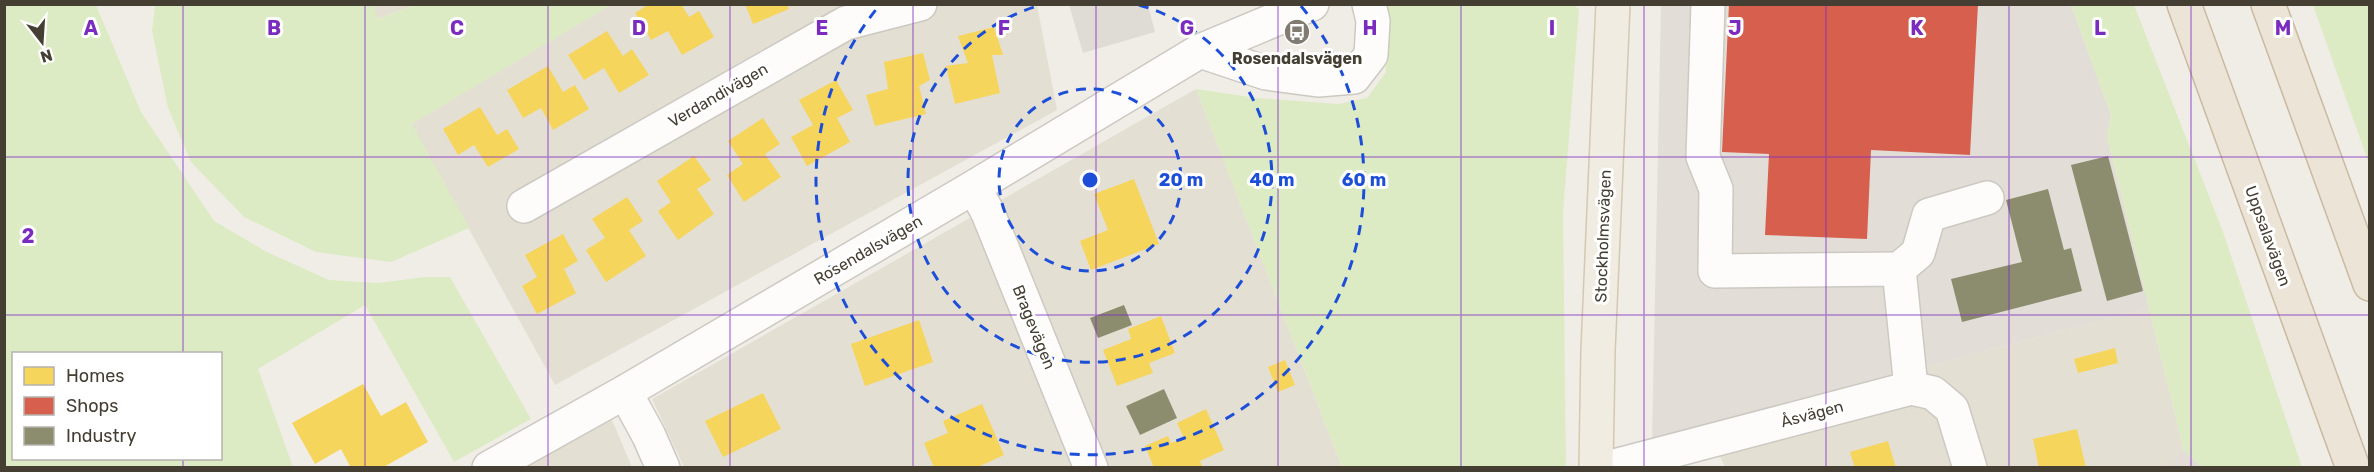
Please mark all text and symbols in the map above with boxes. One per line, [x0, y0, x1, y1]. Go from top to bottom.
north arrow [12, 12, 72, 72]
text: A [84, 16, 99, 40]
text: B [267, 16, 281, 40]
text: C [450, 16, 464, 40]
text: D [632, 16, 646, 40]
text: E [816, 16, 828, 40]
text: F [998, 16, 1010, 40]
text: G [1180, 16, 1194, 40]
text: H [1363, 16, 1377, 40]
text: I [1549, 16, 1555, 40]
text: J [1728, 16, 1742, 40]
text: K [1910, 16, 1924, 40]
text: L [2094, 16, 2106, 40]
text: M [2275, 16, 2291, 40]
bus stop icon: Rosendalsvägen [1282, 17, 1312, 47]
text: N [38, 45, 55, 67]
place label: Rosendalsvägen [1232, 49, 1362, 68]
street label: Verdandivägen [665, 59, 771, 131]
text: 20 m [1159, 169, 1203, 191]
text: 40 m [1250, 169, 1294, 191]
text: 60 m [1342, 169, 1386, 191]
street label: Stockholmsvägen [1591, 169, 1615, 303]
centre of rings [1080, 170, 1100, 190]
street label: Uppsalavägen [2241, 183, 2295, 289]
street label: Rosendalsvägen [810, 211, 926, 289]
text: 2 [22, 224, 35, 248]
street label: Bragevägen [1008, 282, 1060, 372]
legend [12, 352, 222, 460]
text: Homes [66, 365, 124, 387]
text: Shops [66, 395, 118, 417]
street label: Åsvägen [1779, 397, 1845, 431]
text: Industry [66, 425, 136, 447]

